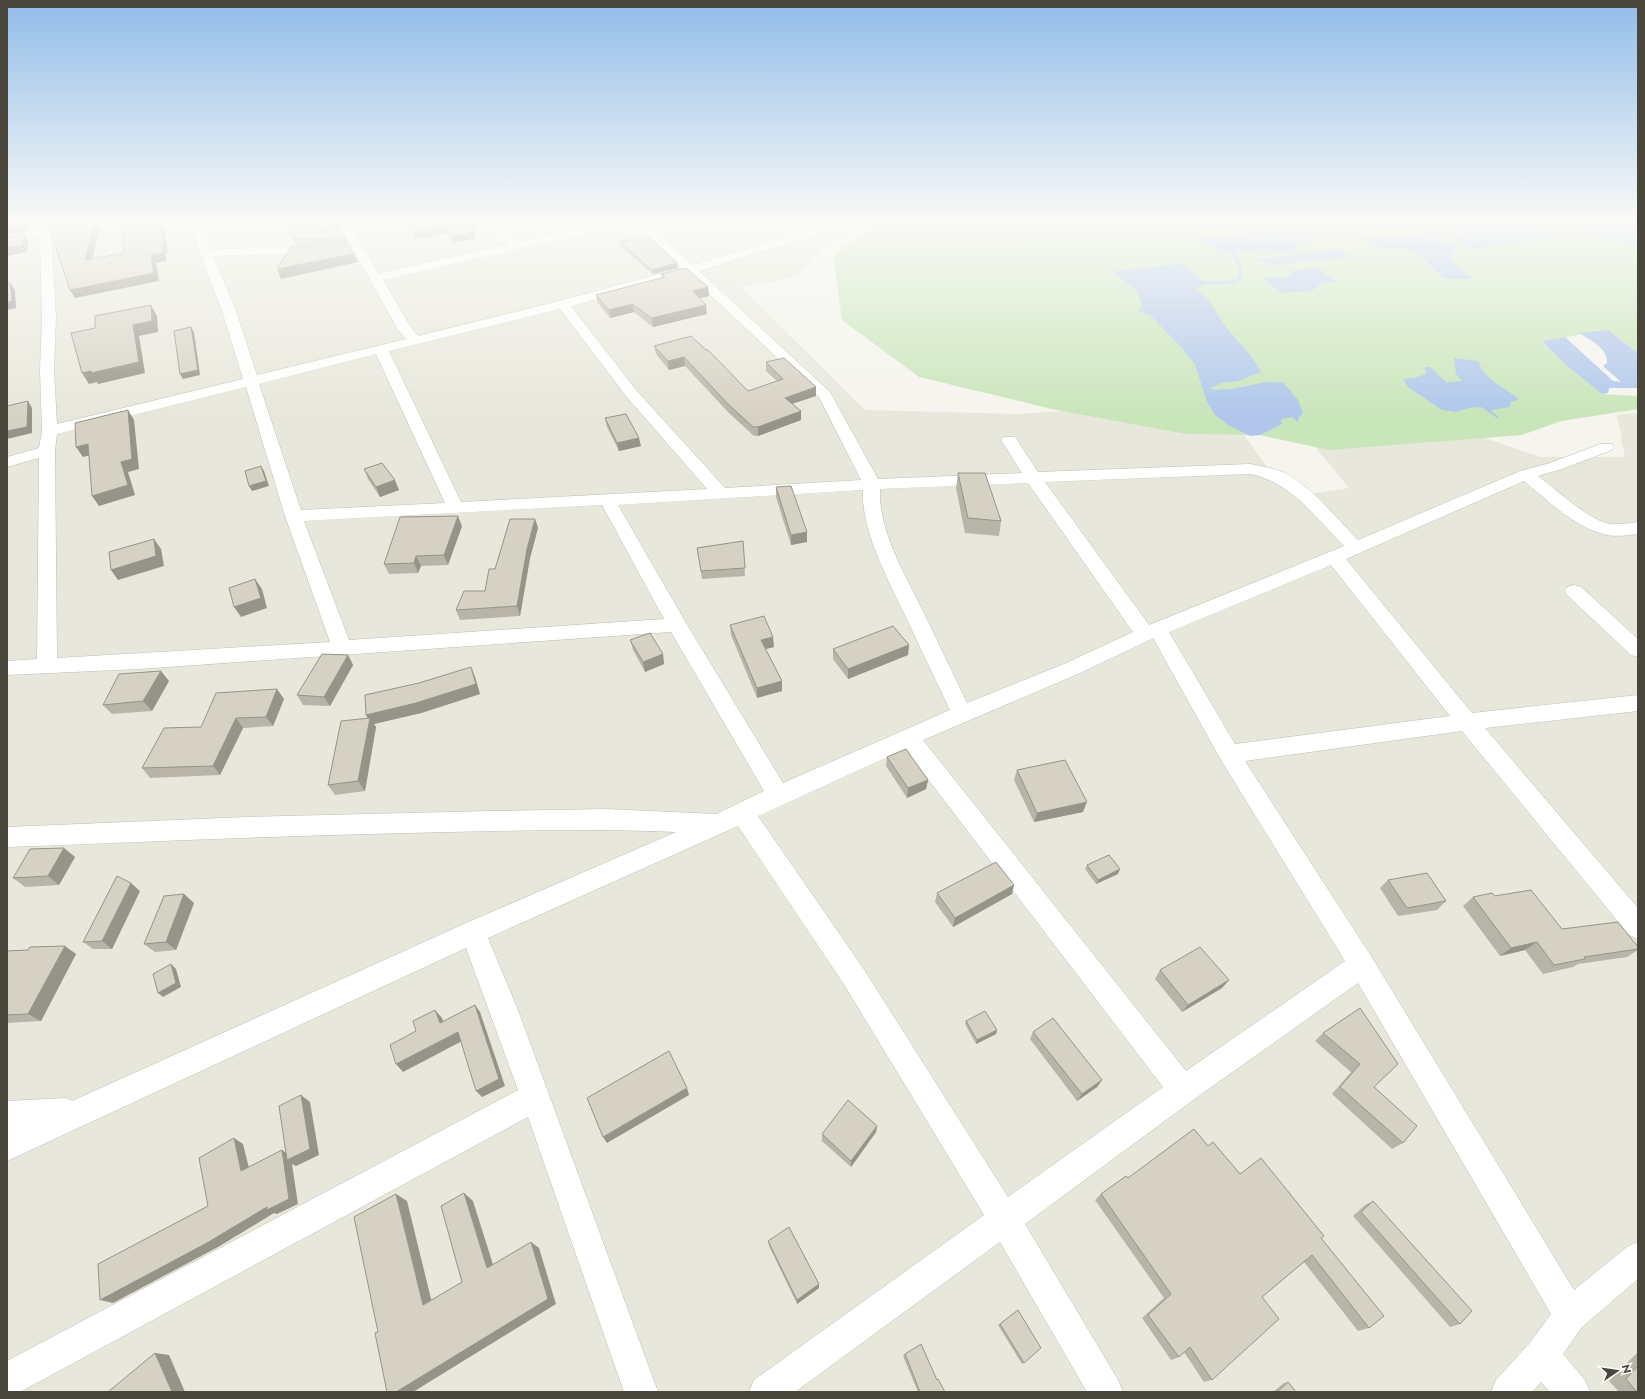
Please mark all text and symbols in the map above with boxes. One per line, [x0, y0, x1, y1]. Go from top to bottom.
north arrow [1597, 1351, 1637, 1391]
text: N [1618, 1363, 1636, 1375]

